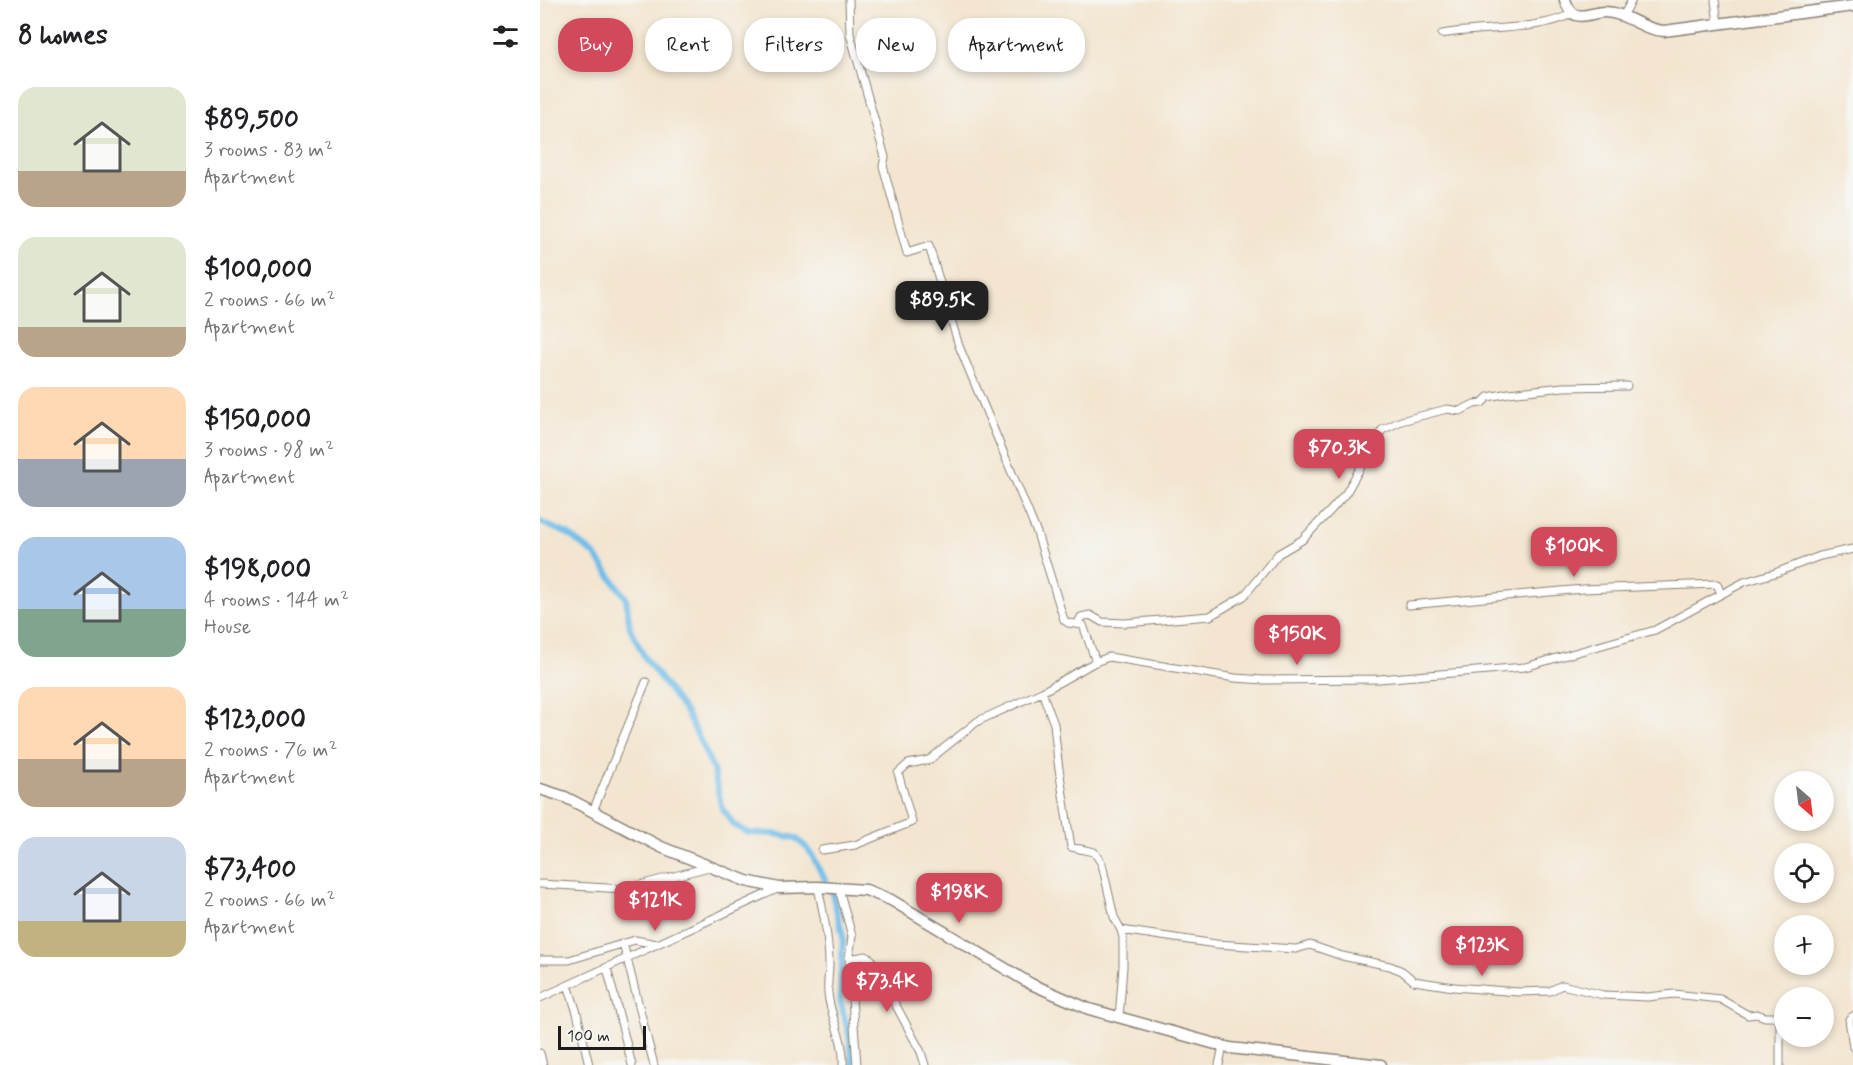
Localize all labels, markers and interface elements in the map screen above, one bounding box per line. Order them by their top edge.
chip: Buy [558,18,633,72]
chip: Rent [645,18,732,72]
chip: Filters [744,18,844,72]
chip: New [856,18,936,72]
chip: Apartment [948,18,1085,72]
text: 8 homes [18,19,108,53]
icon: filters [489,20,522,53]
text: $89,500 [204,103,299,137]
icon: home [66,111,138,183]
text: 3 rooms · 83 m² [204,137,333,164]
text: Apartment [204,164,295,191]
text: $100,000 [204,253,312,287]
icon: home [66,261,138,333]
pin: $89.5K [893,281,991,332]
text: 2 rooms · 66 m² [204,287,335,314]
text: $89.5K [909,287,975,314]
text: Apartment [204,314,295,341]
text: $150,000 [204,403,311,437]
icon: home [66,411,138,483]
pin: $70.3K [1290,429,1388,480]
text: $70.3K [1308,435,1370,462]
text: 3 rooms · 98 m² [204,437,334,464]
text: Apartment [204,464,295,491]
pin: $100K [1532,527,1616,578]
text: $100K [1545,533,1603,560]
text: $198,000 [204,553,311,587]
icon: home [66,561,138,633]
text: 4 rooms · 144 m² [204,587,349,614]
text: House [204,614,251,641]
pin: $150K [1255,615,1339,666]
text: $150K [1268,621,1326,648]
text: $123,000 [204,703,306,737]
icon: home [66,711,138,783]
text: 2 rooms · 76 m² [204,737,337,764]
text: Apartment [204,764,295,791]
north arrow [1774,771,1834,831]
map controls [1774,771,1834,1047]
button: locate [1774,843,1834,903]
text: $73,400 [204,853,296,887]
icon: home [66,861,138,933]
pin: $198K [917,873,1001,924]
text: $198K [930,879,988,906]
pin: $121K [613,881,697,932]
text: 2 rooms · 66 m² [204,887,335,914]
text: $121K [628,887,682,914]
text: Apartment [204,914,295,941]
button: + [1774,915,1834,975]
pin: $123K [1440,926,1524,977]
text: $123K [1455,932,1509,959]
pin: $73.4K [838,962,936,1013]
text: $73.4K [856,968,918,995]
button: − [1774,987,1834,1047]
scale bar [558,1023,646,1050]
text: 100 m [567,1026,610,1047]

